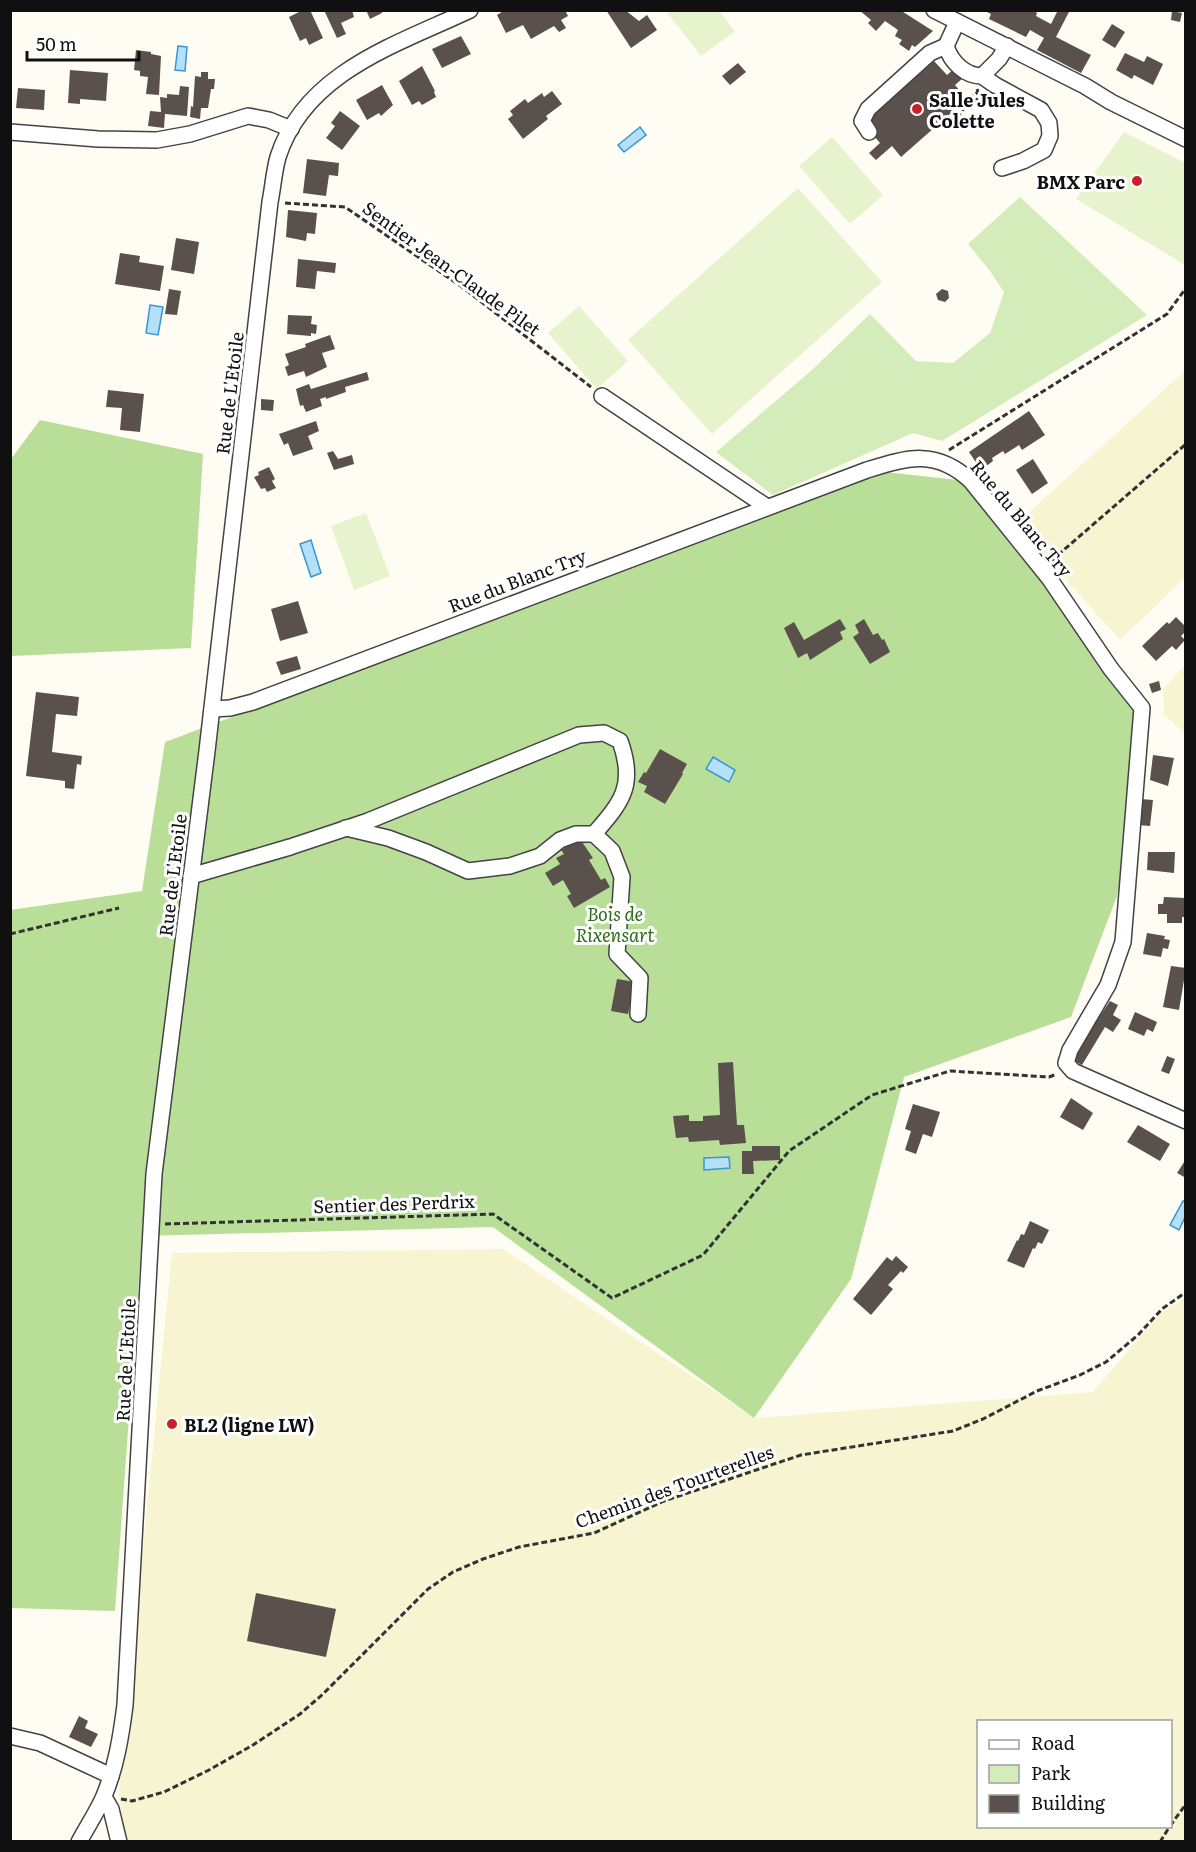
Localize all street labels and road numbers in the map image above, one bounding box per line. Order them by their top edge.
street label: Sentier Jean-Claude Pilet [357,194,547,342]
street label: Rue de L'Etoile [208,330,250,456]
street label: Rue du Blanc Try [965,453,1080,583]
street label: Rue du Blanc Try [444,541,591,619]
street label: Rue de L'Etoile [151,812,193,938]
street label: Sentier des Perdrix [313,1187,476,1219]
street label: Rue de L'Etoile [108,1298,142,1422]
street label: Chemin des Tourterelles [571,1438,777,1534]

